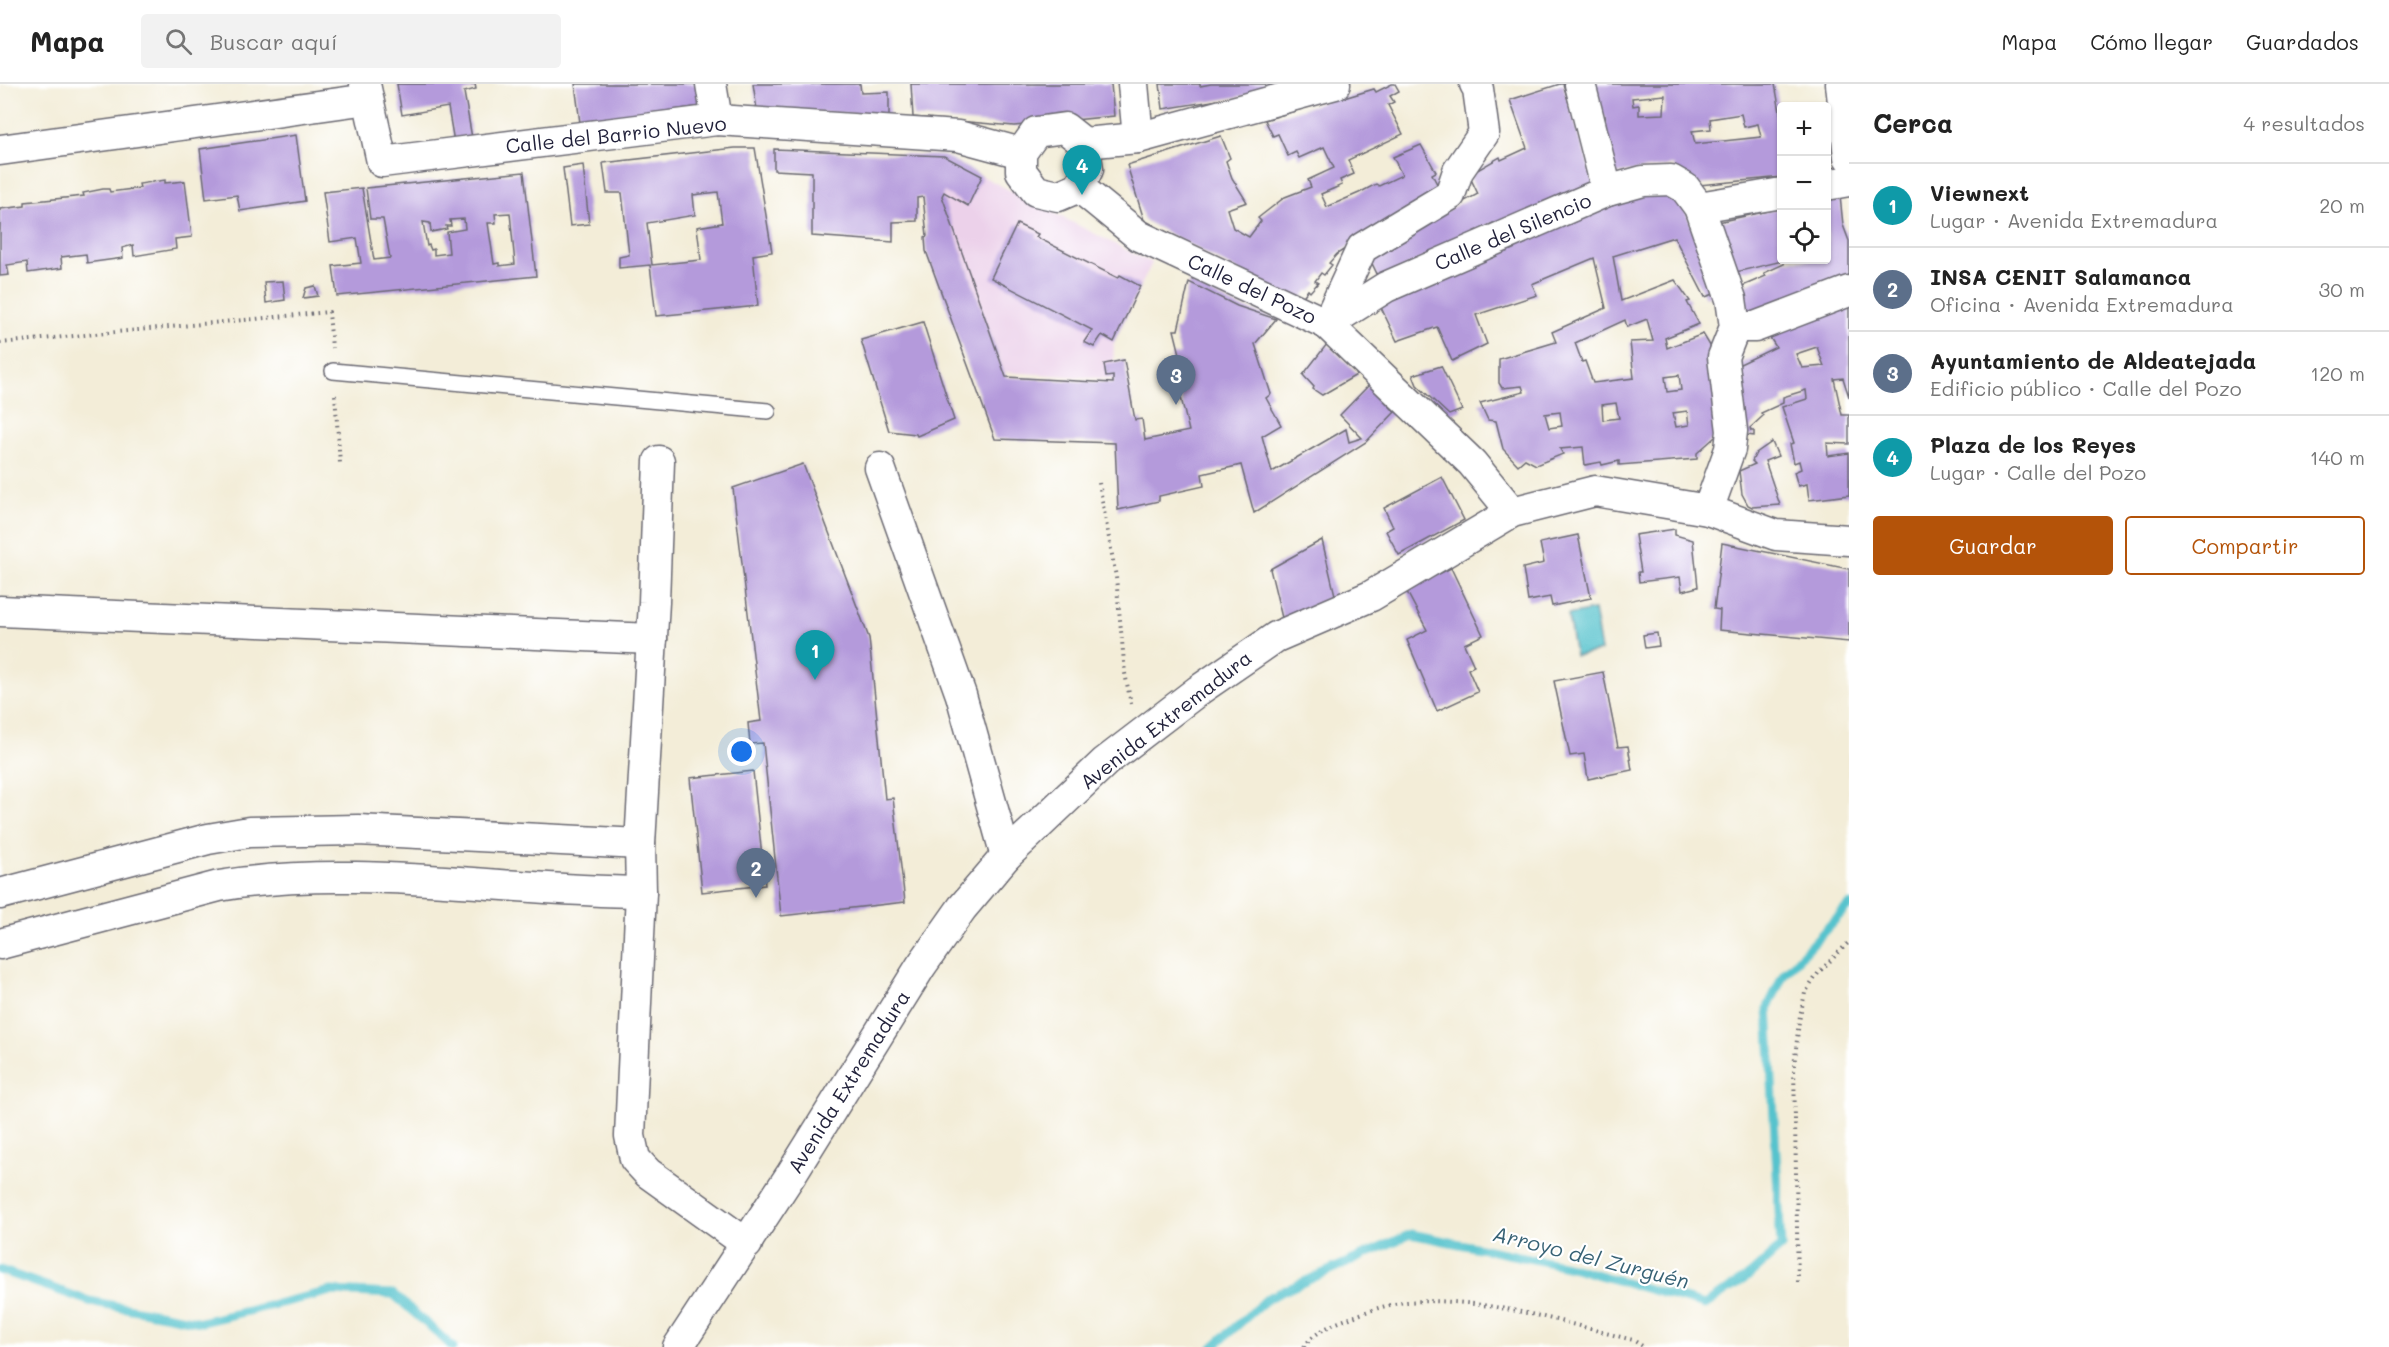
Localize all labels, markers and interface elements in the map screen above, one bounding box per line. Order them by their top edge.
search box [141,14,561,68]
text: Mapa [30,23,105,59]
icon: search [162,25,195,58]
text: Buscar aquí [210,27,338,56]
text: Mapa [2001,28,2057,55]
text: Cómo llegar [2090,28,2213,55]
text: Guardados [2246,28,2359,55]
map controls [1777,102,1831,264]
button: + [1777,102,1831,156]
text: Cerca [1873,106,1953,140]
street label: Calle del Barrio Nuevo [504,109,728,159]
text: 4 resultados [2243,110,2365,136]
pin: 4 [1062,146,1102,195]
button: − [1777,156,1831,210]
text: Viewnext [1930,178,2029,207]
street label: Calle del Silencio [1430,186,1595,276]
text: 1 [1888,192,1897,218]
text: 20 m [2319,192,2365,218]
text: Lugar · Avenida Extremadura [1930,207,2218,233]
button: locate [1777,210,1831,264]
street label: Calle del Pozo [1184,247,1321,329]
text: INSA CENIT Salamanca [1930,262,2191,291]
text: 2 [1887,276,1898,302]
text: 30 m [2319,276,2365,302]
text: Oficina · Avenida Extremadura [1930,291,2234,317]
text: Ayuntamiento de Aldeatejada [1930,346,2256,375]
pin: 3 [1156,356,1196,405]
text: 3 [1887,360,1899,386]
text: 120 m [2310,360,2365,386]
text: Edificio público · Calle del Pozo [1930,375,2242,401]
text: Plaza de los Reyes [1930,430,2136,459]
text: 4 [1886,444,1899,470]
text: 140 m [2310,444,2365,470]
text: Lugar · Calle del Pozo [1930,459,2146,485]
button: Guardar [1873,516,2113,575]
button: Compartir [2125,516,2365,575]
pin: 1 [796,630,834,680]
street label: Avenida Extremadura [1074,644,1256,794]
your location [727,737,756,766]
pin: 2 [736,848,776,898]
street label: Avenida Extremadura [781,985,915,1178]
water label: Arroyo del Zurguén [1491,1219,1692,1294]

